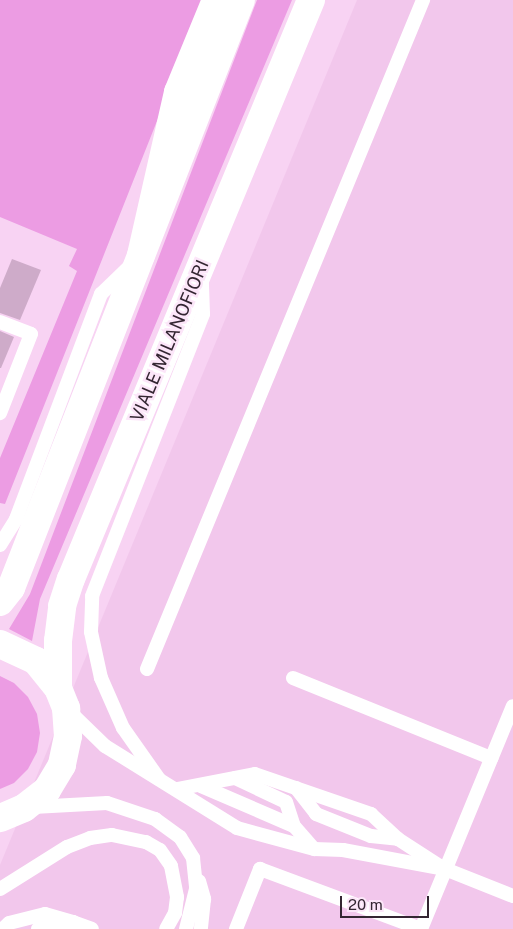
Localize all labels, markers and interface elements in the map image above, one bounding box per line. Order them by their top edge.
street label: VIALE MILANOFIORI [126,257,214,425]
scale bar [343,886,432,918]
text: 20 m [348,896,383,913]

